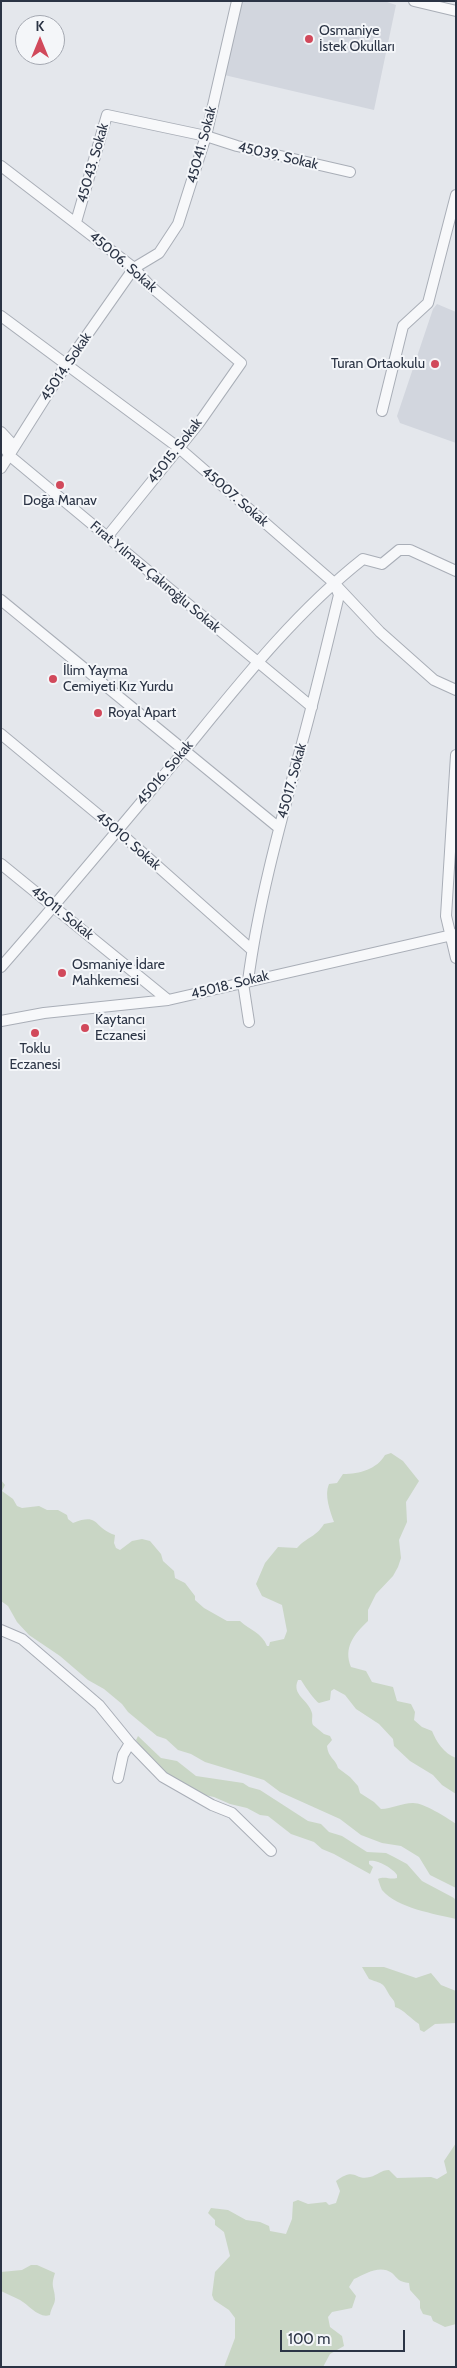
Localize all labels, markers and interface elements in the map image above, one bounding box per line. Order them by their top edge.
north arrow [15,15,65,65]
text: K [36,17,44,35]
place label: Osmaniye İstek Okulları [319,23,395,56]
marker: Osmaniye İstek Okulları [303,33,315,45]
street label: 45041. Sokak [184,105,220,185]
street label: 45043. Sokak [74,121,112,205]
street label: 45039. Sokak [236,139,320,173]
street label: 45006. Sokak [86,228,160,296]
street label: 45014. Sokak [37,330,95,404]
place label: Turan Ortaokulu [331,356,425,372]
marker: Turan Ortaokulu [429,358,441,370]
street label: 45015. Sokak [144,415,206,487]
street label: 45007. Sokak [198,464,272,530]
marker: Doğa Manav [54,479,66,491]
place label: Doğa Manav [23,493,97,509]
street label: Fırat Yılmaz Çakıroğlu Sokak [86,518,224,636]
place label: İlim Yayma Cemiyeti Kız Yurdu [63,663,173,696]
marker: İlim Yayma Cemiyeti Kız Yurdu [47,673,59,685]
place label: Royal Apart [108,705,176,721]
marker: Royal Apart [92,707,104,719]
street label: 45016. Sokak [133,737,197,809]
street label: 45017. Sokak [274,741,310,821]
street label: 45010. Sokak [92,808,164,874]
street label: 45011. Sokak [27,883,97,943]
place label: Osmaniye İdare Mahkemesi [72,957,165,990]
marker: Osmaniye İdare Mahkemesi [56,967,68,979]
street label: 45018. Sokak [189,967,271,1003]
place label: Kaytancı Eczanesi [95,1012,146,1044]
marker: Kaytancı Eczanesi [79,1022,91,1034]
marker: Toklu Eczanesi [29,1027,41,1039]
place label: Toklu Eczanesi [10,1041,60,1074]
scale bar [282,2320,407,2352]
text: 100 m [288,2330,330,2348]

